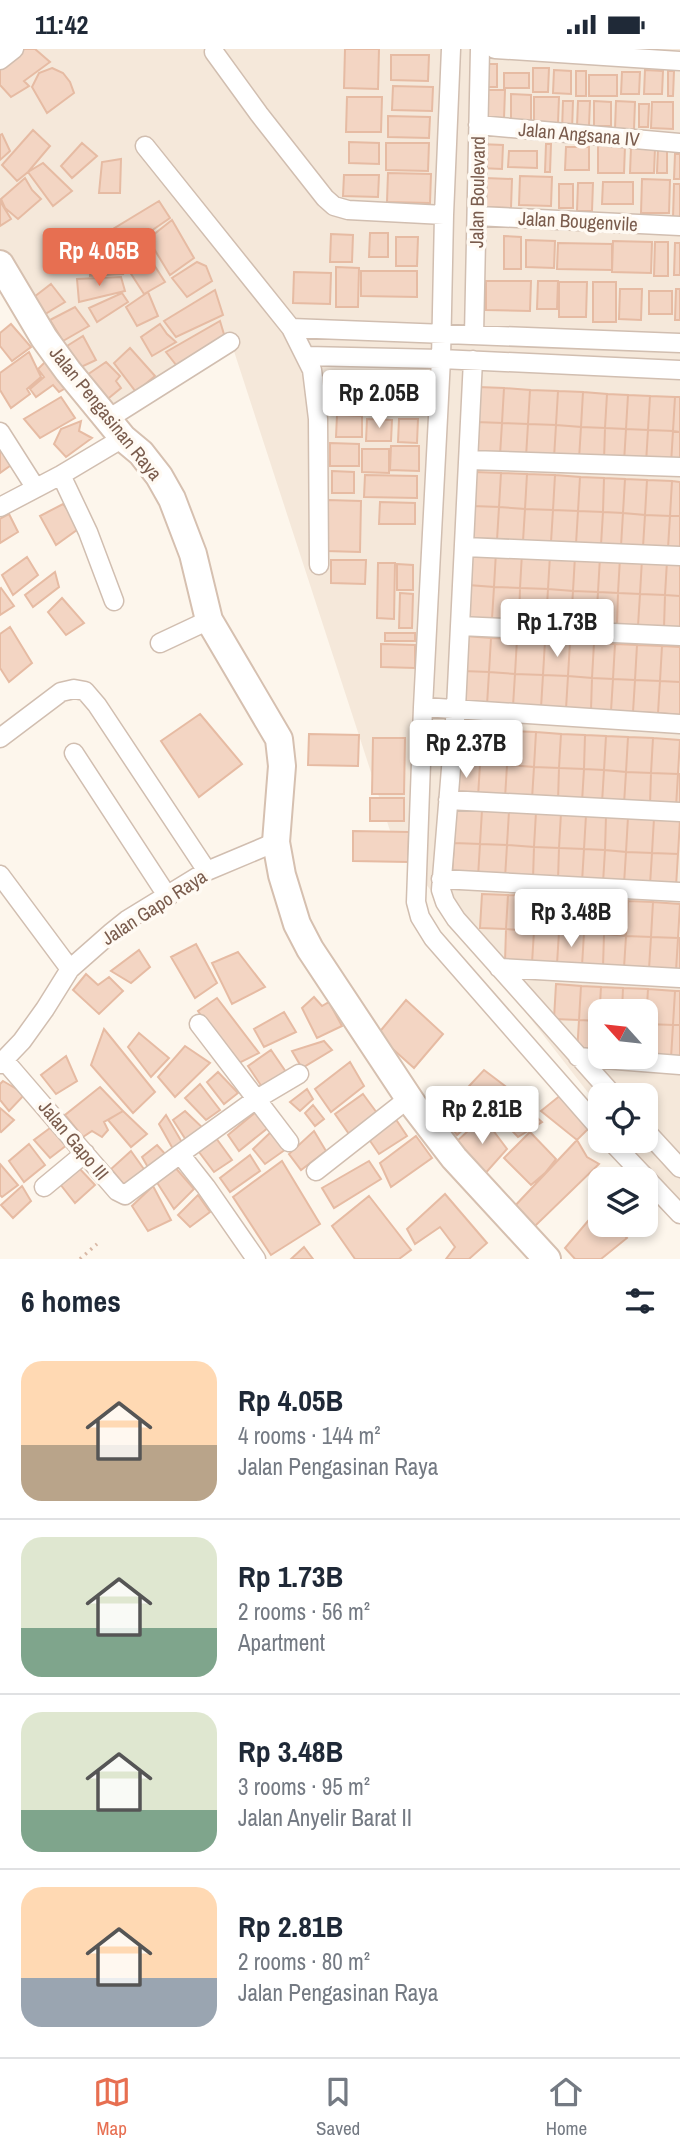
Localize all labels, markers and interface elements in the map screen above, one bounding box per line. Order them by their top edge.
text: 11:42 [35,7,88,42]
street label: Jalan Angsana IV [517,116,641,152]
street label: Jalan Boulevard [463,136,491,248]
street label: Jalan Bougenvile [518,205,638,237]
pin: Rp 4.05B [27,229,171,288]
text: Rp 4.05B [59,235,139,266]
street label: Jalan Pengasinan Raya [44,341,168,486]
pin: Rp 2.05B [307,371,451,430]
text: Rp 2.05B [339,377,419,408]
pin: Rp 1.73B [485,599,629,659]
text: Rp 1.73B [517,606,597,637]
pin: Rp 2.37B [394,721,538,780]
text: Rp 2.37B [426,727,506,758]
street label: Jalan Gapo Raya [96,863,212,951]
pin: Rp 3.48B [499,890,643,949]
text: Rp 3.48B [531,896,611,927]
north arrow [588,999,658,1069]
map controls [588,999,658,1237]
button: locate [588,1083,658,1153]
pin: Rp 2.81B [410,1087,554,1146]
text: Rp 2.81B [442,1093,522,1124]
street label: Jalan Gapo III [33,1094,115,1186]
button: layers [588,1167,658,1237]
text: 6 homes [21,1281,121,1321]
icon: filters [621,1282,659,1320]
text: Rp 4.05B [238,1380,343,1420]
icon: home [77,1389,161,1473]
text: 4 rooms · 144 m² [238,1420,381,1451]
text: Jalan Pengasinan Raya [238,1451,438,1482]
text: Rp 1.73B [238,1556,343,1596]
icon: home [77,1565,161,1649]
text: 2 rooms · 56 m² [238,1596,370,1627]
text: Apartment [238,1627,325,1658]
text: Rp 3.48B [238,1731,343,1771]
icon: home [77,1740,161,1824]
text: 3 rooms · 95 m² [238,1771,370,1802]
text: Jalan Anyelir Barat II [238,1802,412,1833]
text: Rp 2.81B [238,1906,343,1946]
icon: home [77,1915,161,1999]
text: 2 rooms · 80 m² [238,1946,370,1977]
text: Jalan Pengasinan Raya [238,1977,438,2008]
tab: Map [93,2073,131,2141]
tab: Saved [316,2073,360,2141]
tab: Home [546,2073,587,2141]

